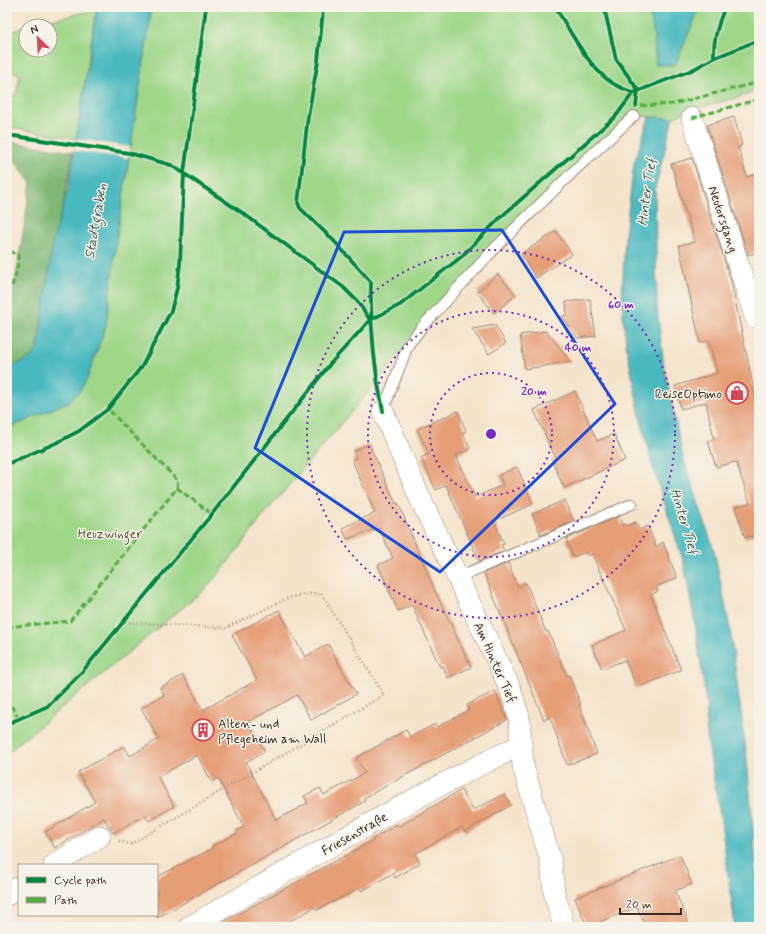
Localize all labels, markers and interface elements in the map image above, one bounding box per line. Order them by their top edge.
north arrow [18,18,58,58]
text: N [28,22,41,38]
water label: Hinter Tief [633,156,661,227]
water label: Stadtgraben [80,182,113,261]
street label: Neutorsgang [702,184,741,255]
text: 60 m [608,297,634,313]
text: 40 m [565,340,592,356]
shop icon: ReiseOptimo [724,380,750,406]
text: 20 m [521,384,547,400]
place label: ReiseOptimo [655,386,722,403]
centre of rings [484,427,498,441]
water label: Hinter Tief [666,486,703,558]
park label: Heuzwinger [78,526,143,545]
street label: Am Hinter Tief [469,620,520,706]
place label: Alten- und Pflegeheim am Wall [218,716,326,748]
building icon: Alten- und Pflegeheim am Wall [190,717,216,743]
street label: Friesenstraße [319,809,391,860]
legend [18,864,158,916]
text: Cycle path [54,873,106,889]
scale bar [620,890,681,916]
text: Path [54,893,77,909]
text: 20 m [626,897,652,913]

